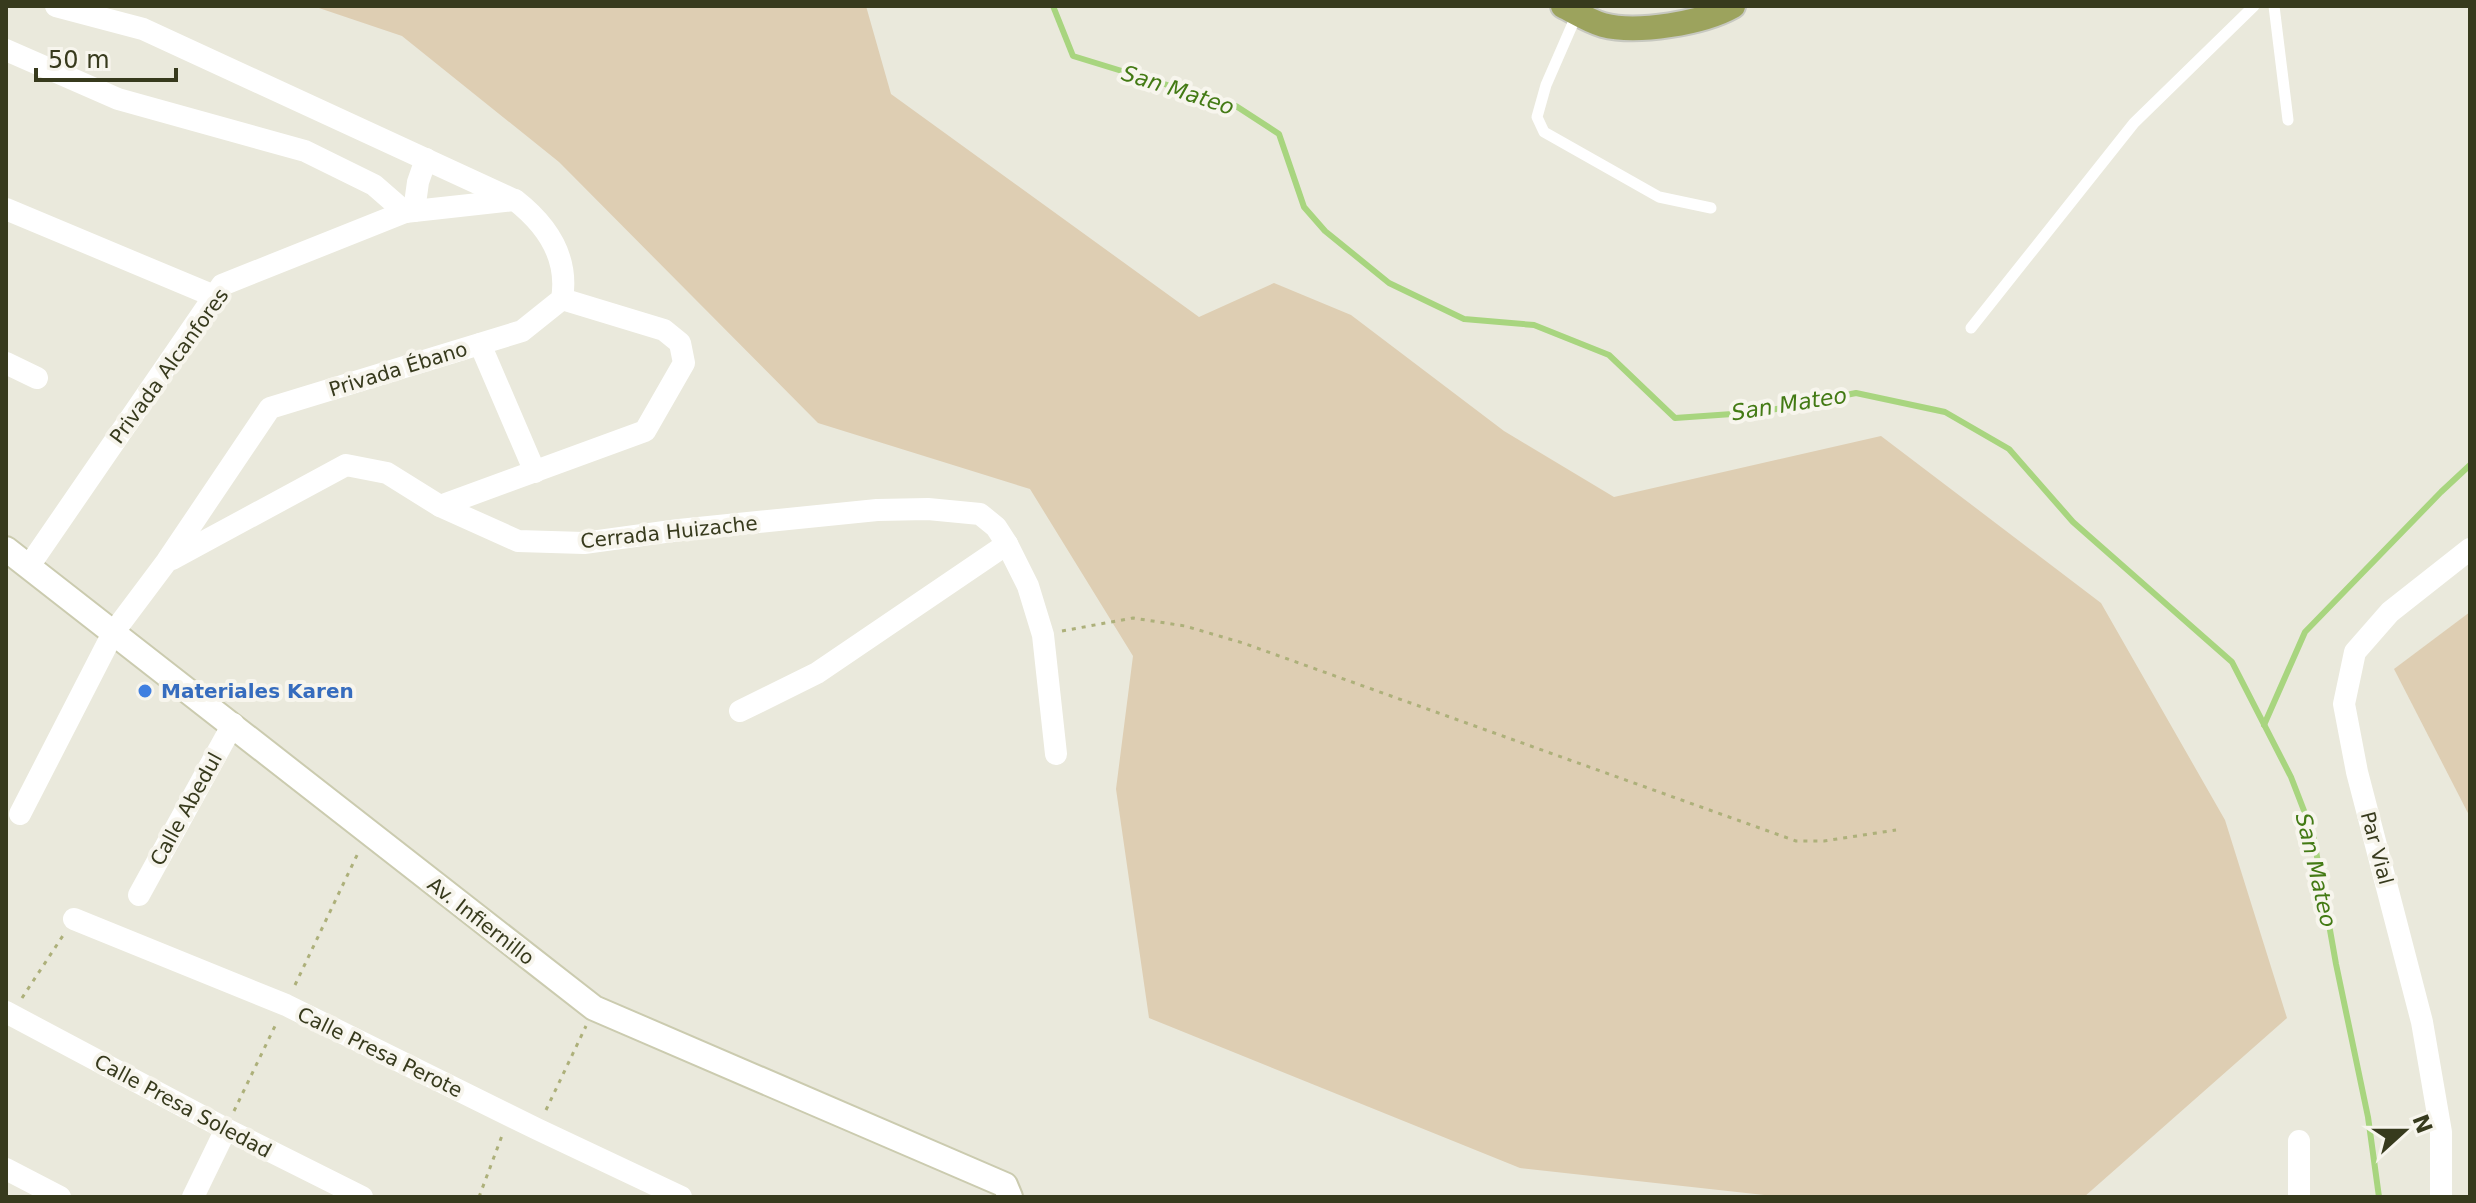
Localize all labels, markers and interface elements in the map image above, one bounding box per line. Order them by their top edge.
scale bar [36,32,176,82]
text: 50 m [48,46,110,74]
water label: San Mateo [1119,60,1237,120]
street label: Privada Alcanfores [105,284,233,448]
street label: Privada Ébano [326,337,470,401]
water label: San Mateo [1730,383,1848,425]
street label: Cerrada Huizache [579,511,759,553]
place label: Materiales Karen [161,679,354,703]
marker: Materiales Karen [136,682,154,700]
street label: Calle Abedul [145,748,227,870]
street label: Par Vial [2356,809,2398,887]
water label: San Mateo [2291,810,2341,930]
street label: Av. Infiernillo [423,872,539,970]
street label: Calle Presa Perote [294,1002,466,1102]
street label: Calle Presa Soledad [90,1049,276,1163]
north arrow [2364,1091,2444,1171]
text: N [2407,1111,2437,1137]

